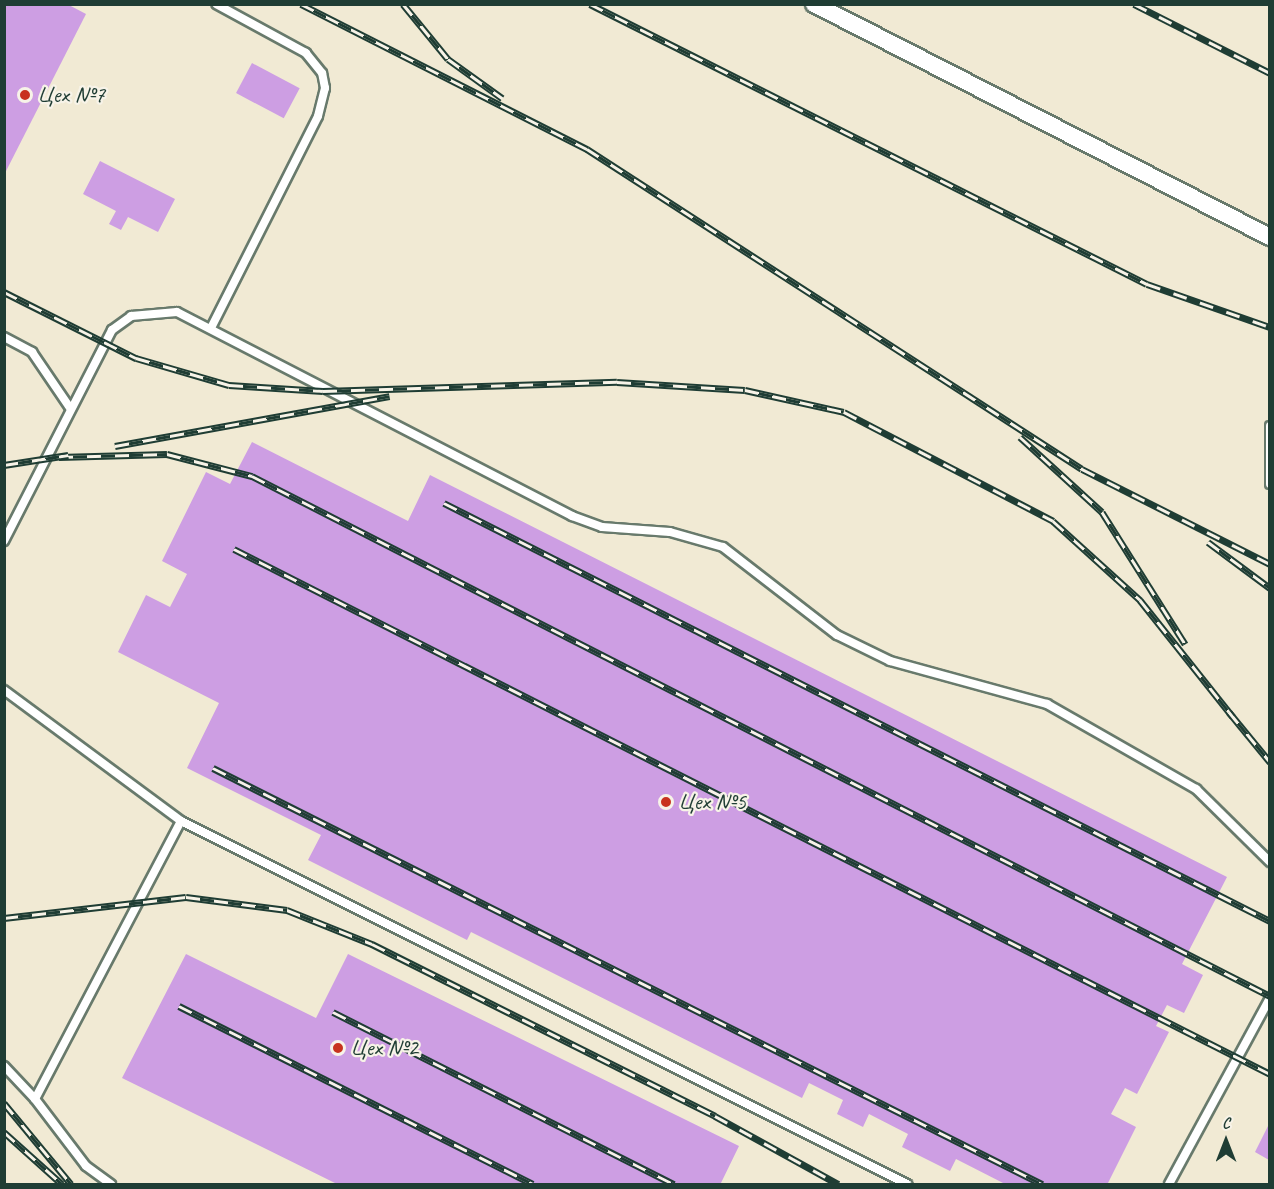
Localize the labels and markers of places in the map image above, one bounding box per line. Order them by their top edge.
place label: Цех №7 [37,81,105,109]
marker: Цех №7 [18,88,32,102]
place label: Цех №5 [678,788,746,816]
marker: Цех №5 [659,795,673,809]
place label: Цех №2 [350,1034,418,1062]
marker: Цех №2 [331,1041,345,1055]

